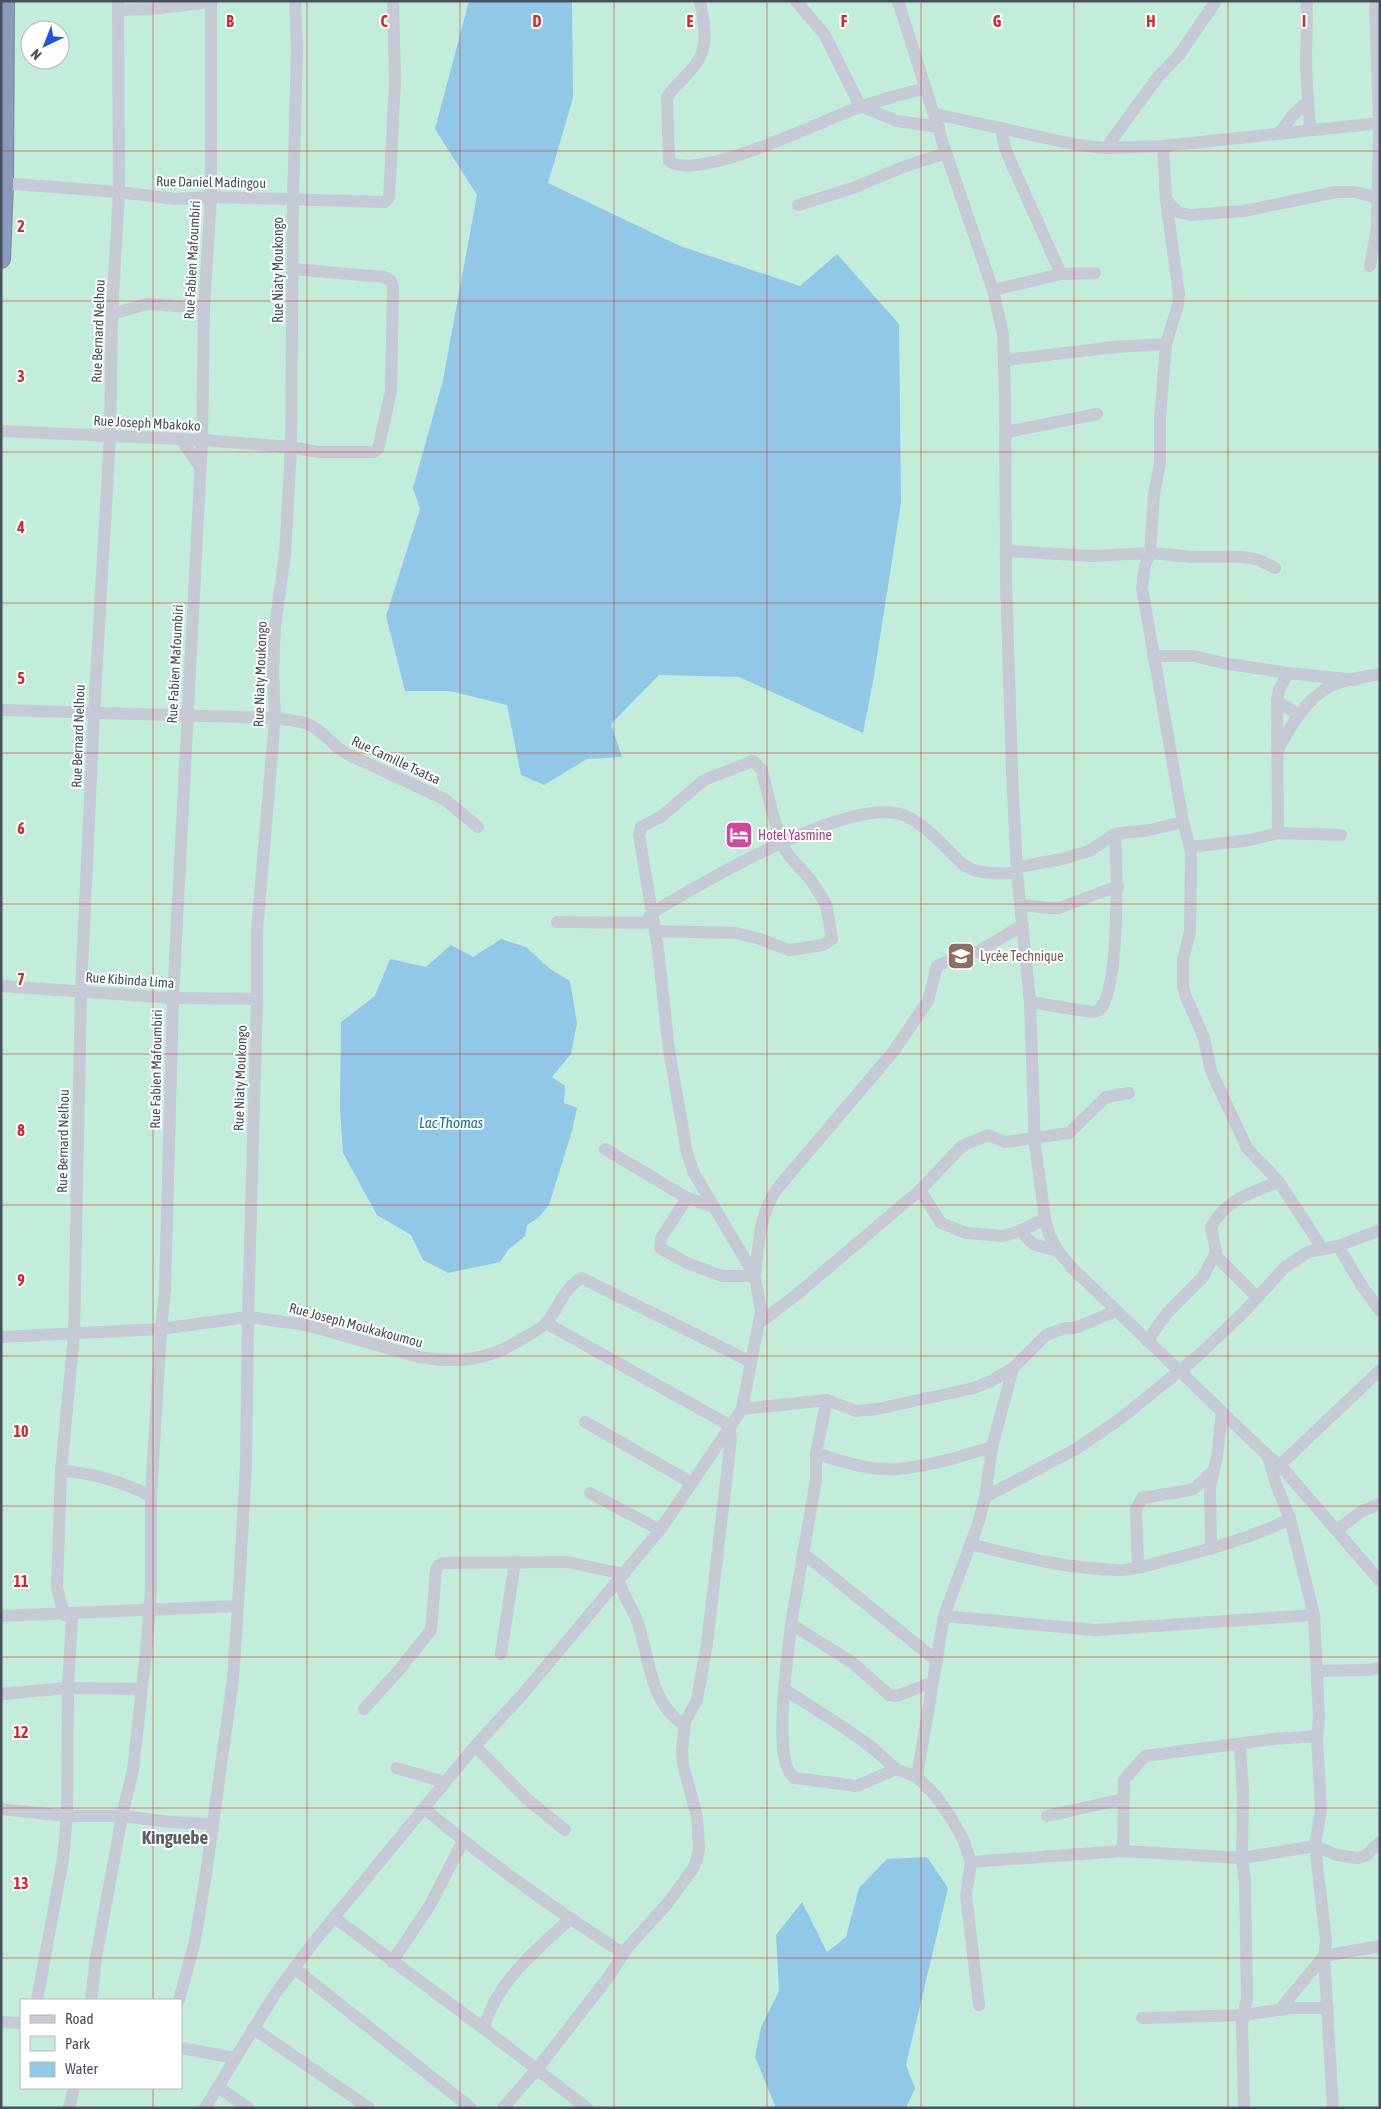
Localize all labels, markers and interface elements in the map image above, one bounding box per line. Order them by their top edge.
text: B [226,12,234,30]
text: C [380,12,388,30]
text: D [533,12,542,30]
text: E [687,12,694,30]
text: F [841,12,848,30]
text: G [993,12,1002,30]
text: H [1146,12,1156,30]
text: I [1302,12,1306,30]
north arrow [20,20,70,70]
text: N [28,46,45,63]
street label: Rue Daniel Madingou [156,173,266,191]
street label: Rue Fabien Mafoumbiri [181,200,203,320]
text: 2 [17,217,25,235]
street label: Rue Niaty Moukongo [270,217,286,323]
street label: Rue Bernard Nelhou [88,279,108,383]
text: 3 [17,367,25,385]
street label: Rue Joseph Mbakoko [93,412,201,434]
text: 4 [16,518,25,536]
street label: Rue Fabien Mafoumbiri [164,604,186,724]
street label: Rue Niaty Moukongo [250,621,270,727]
text: 5 [17,669,25,687]
street label: Rue Bernard Nelhou [68,684,88,788]
street label: Rue Camille Tsatsa [349,732,443,788]
text: 6 [17,819,25,837]
hotel icon: Hotel Yasmine [724,820,754,850]
place label: Hotel Yasmine [758,827,832,843]
school or university icon: Lycée Technique [946,941,976,971]
place label: Lycée Technique [980,948,1064,964]
street label: Rue Kibinda Lima [85,969,175,991]
text: 7 [17,970,25,988]
street label: Rue Fabien Mafoumbiri [147,1009,165,1129]
street label: Rue Niaty Moukongo [230,1025,250,1131]
street label: Rue Bernard Nelhou [54,1089,72,1193]
water label: Lac Thomas [419,1114,483,1131]
text: 8 [17,1121,25,1139]
text: 9 [17,1271,25,1289]
street label: Rue Joseph Moukakoumou [287,1299,425,1351]
text: 10 [13,1422,29,1440]
text: 11 [13,1572,29,1590]
text: 12 [13,1723,29,1741]
district label: Kinguebe [142,1826,209,1848]
text: 13 [13,1874,29,1892]
legend [20,1999,182,2089]
text: Road [65,2010,94,2027]
text: Park [65,2035,90,2052]
text: Water [65,2060,98,2077]

